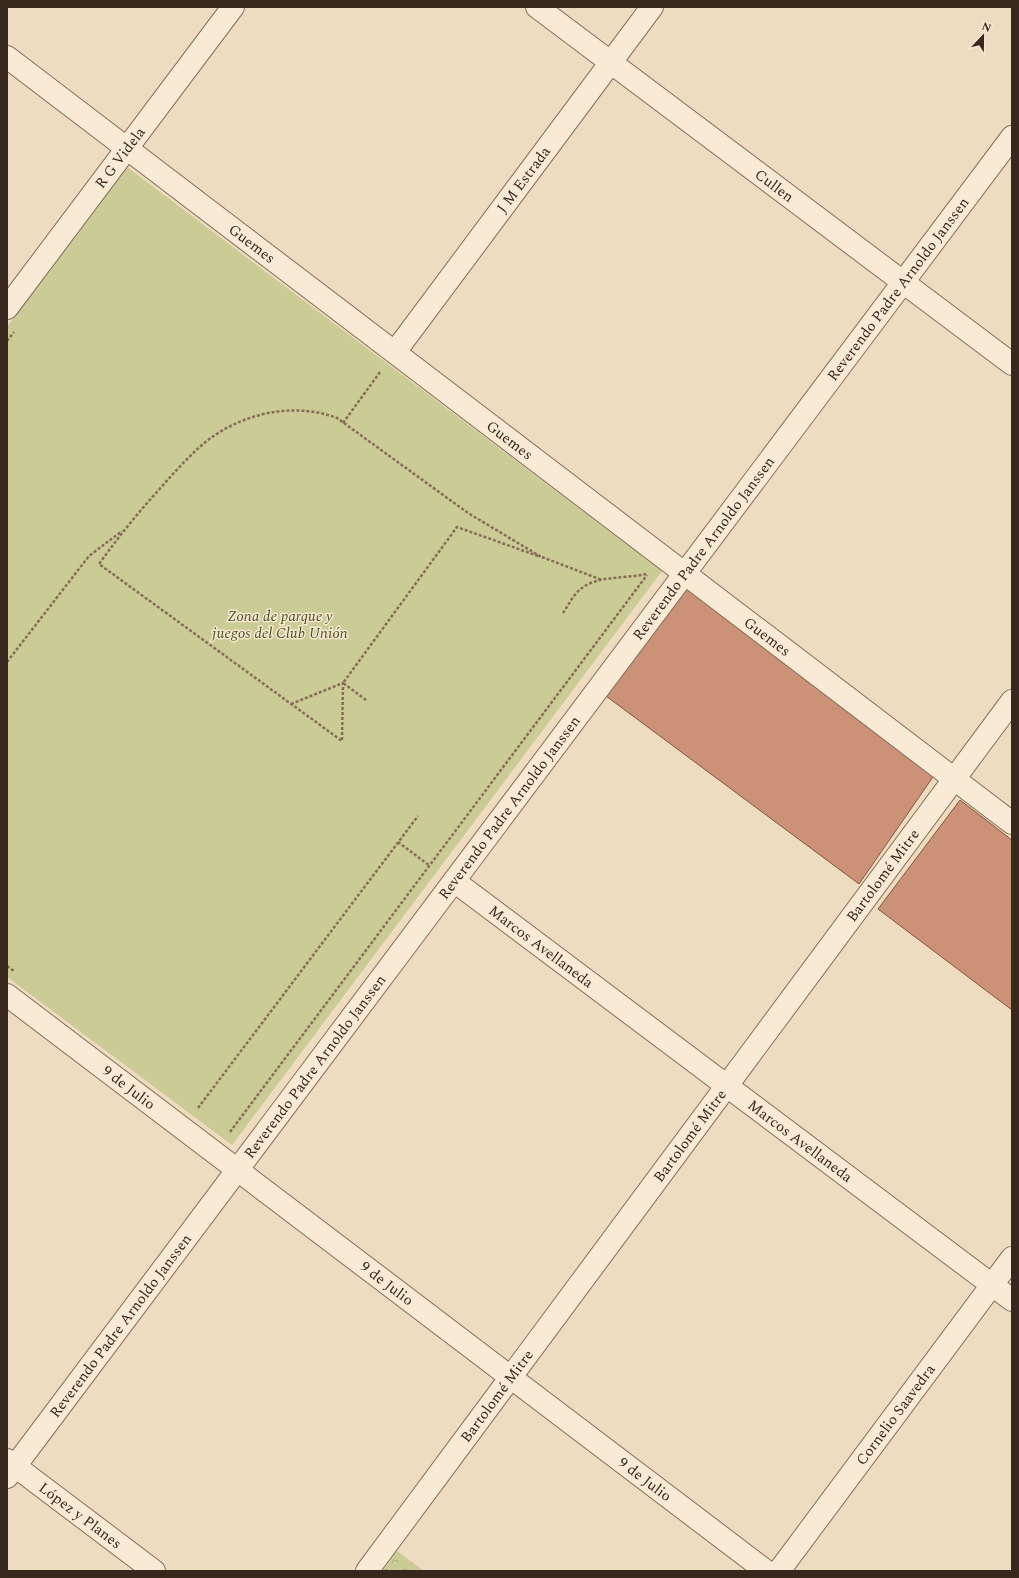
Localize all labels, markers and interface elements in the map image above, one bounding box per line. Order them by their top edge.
north arrow [963,16,1003,56]
text: N [979,18,994,37]
street label: R G Videla [89,121,151,193]
street label: J M Estrada [491,141,557,218]
street label: Cullen [750,163,799,208]
street label: Reverendo Padre Arnoldo Janssen [821,192,975,386]
street label: Guemes [224,218,280,269]
street label: Guemes [481,415,538,466]
street label: Reverendo Padre Arnoldo Janssen [627,451,780,645]
park label: Zona de parque y juegos del Club Unión [210,605,348,645]
street label: Guemes [739,611,796,662]
street label: Reverendo Padre Arnoldo Janssen [433,710,586,904]
street label: Bartolomé Mitre [840,824,925,927]
street label: Marcos Avellaneda [484,899,599,994]
street label: Reverendo Padre Arnoldo Janssen [238,969,392,1163]
street label: 9 de Julio [97,1060,161,1115]
street label: Bartolomé Mitre [648,1084,732,1187]
street label: Marcos Avellaneda [743,1094,858,1189]
street label: Reverendo Padre Arnoldo Janssen [44,1229,197,1423]
street label: 9 de Julio [355,1255,419,1311]
street label: Bartolomé Mitre [455,1344,539,1447]
street label: Cornelio Saavedra [850,1359,941,1470]
street label: 9 de Julio [613,1451,677,1507]
street label: López y Planes [34,1476,127,1555]

